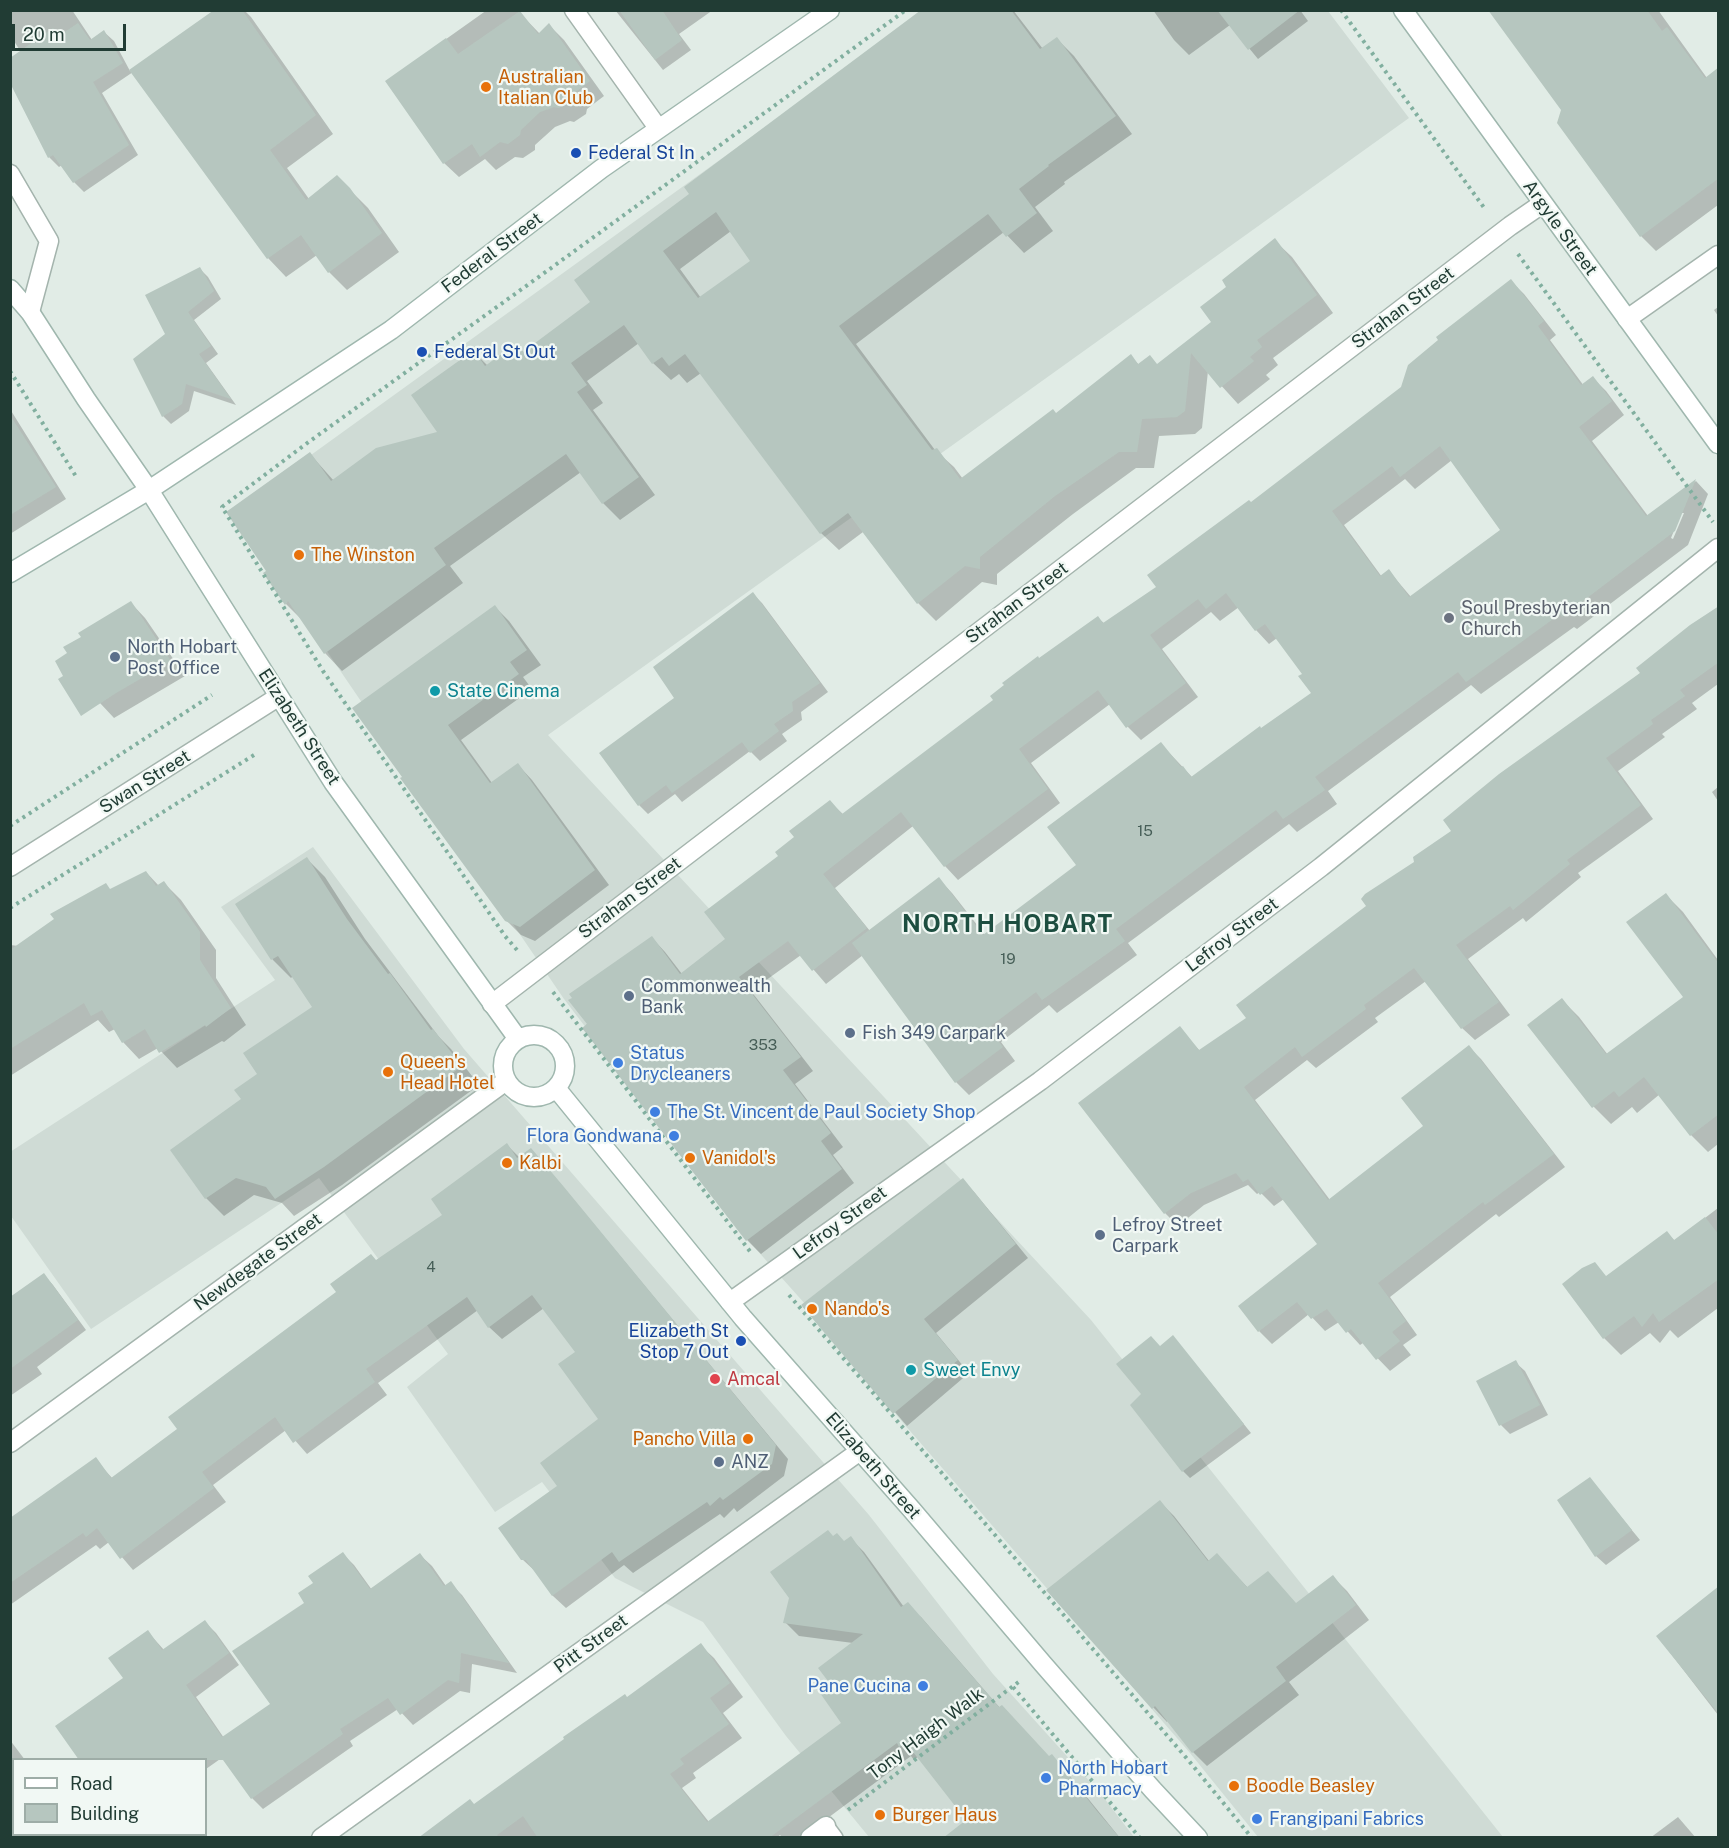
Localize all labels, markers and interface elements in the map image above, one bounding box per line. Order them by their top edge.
scale bar [15,12,129,50]
text: 20 m [23,24,65,45]
place label: Australian Italian Club [498,66,593,109]
marker: Australian Italian Club [479,80,493,94]
place label: Federal St In [588,142,695,164]
marker: Federal St In [569,146,583,160]
street label: Argyle Street [1518,176,1602,280]
street label: Federal Street [437,208,547,298]
street label: Strahan Street [1347,262,1459,354]
place label: Federal St Out [434,341,556,363]
marker: Federal St Out [415,345,429,359]
place label: The Winston [311,544,415,566]
marker: The Winston [292,548,306,562]
street label: Strahan Street [961,557,1073,649]
place label: Soul Presbyterian Church [1461,597,1610,640]
marker: Soul Presbyterian Church [1442,611,1456,625]
place label: North Hobart Post Office [127,636,237,678]
marker: North Hobart Post Office [108,650,122,664]
street label: Elizabeth Street [253,665,345,789]
place label: State Cinema [447,680,560,702]
marker: State Cinema [428,684,442,698]
street label: Swan Street [95,745,195,819]
house number: 15 [1137,822,1153,840]
street label: Strahan Street [574,852,686,944]
street label: Lefroy Street [1181,893,1283,977]
district label: NORTH HOBART [902,911,1114,939]
house number: 19 [1000,950,1016,968]
place label: Commonwealth Bank [641,975,771,1018]
marker: Commonwealth Bank [622,989,636,1003]
place label: Fish 349 Carpark [862,1022,1006,1044]
marker: Fish 349 Carpark [843,1026,857,1040]
house number: 353 [749,1036,777,1054]
place label: Status Drycleaners [630,1042,731,1084]
place label: Queen's Head Hotel [400,1051,495,1094]
marker: Status Drycleaners [611,1056,625,1070]
marker: Queen's Head Hotel [381,1065,395,1079]
place label: The St. Vincent de Paul Society Shop [667,1101,976,1123]
marker: The St. Vincent de Paul Society Shop [648,1105,662,1119]
place label: Flora Gondwana [527,1125,662,1147]
marker: Flora Gondwana [667,1129,681,1143]
place label: Vanidol's [702,1147,776,1169]
marker: Vanidol's [683,1151,697,1165]
place label: Kalbi [519,1152,562,1174]
marker: Kalbi [500,1156,514,1170]
street label: Lefroy Street [789,1182,891,1264]
street label: Newdegate Street [190,1208,326,1316]
place label: Lefroy Street Carpark [1112,1214,1223,1256]
marker: Lefroy Street Carpark [1093,1228,1107,1242]
house number: 4 [426,1258,436,1276]
place label: Nando's [824,1298,890,1320]
marker: Nando's [805,1302,819,1316]
place label: Elizabeth St Stop 7 Out [629,1320,729,1362]
marker: Elizabeth St Stop 7 Out [734,1334,748,1348]
place label: Sweet Envy [923,1359,1020,1381]
marker: Sweet Envy [904,1363,918,1377]
place label: Amcal [727,1368,780,1390]
marker: Amcal [708,1372,722,1386]
street label: Elizabeth Street [821,1408,925,1524]
place label: Pancho Villa [633,1428,736,1450]
marker: Pancho Villa [741,1432,755,1446]
place label: ANZ [731,1451,769,1473]
marker: ANZ [712,1455,726,1469]
street label: Pitt Street [550,1610,632,1678]
place label: Pane Cucina [807,1675,911,1697]
marker: Pane Cucina [916,1679,930,1693]
street label: Tony Haigh Walk [864,1683,988,1785]
place label: North Hobart Pharmacy [1058,1757,1168,1800]
legend [12,1758,207,1836]
marker: North Hobart Pharmacy [1039,1771,1053,1785]
text: Road [70,1773,113,1794]
place label: Boodle Beasley [1246,1775,1375,1797]
marker: Boodle Beasley [1227,1779,1241,1793]
text: Building [70,1803,139,1824]
place label: Burger Haus [892,1804,997,1826]
marker: Burger Haus [873,1808,887,1822]
place label: Frangipani Fabrics [1269,1808,1424,1830]
marker: Frangipani Fabrics [1250,1812,1264,1826]

